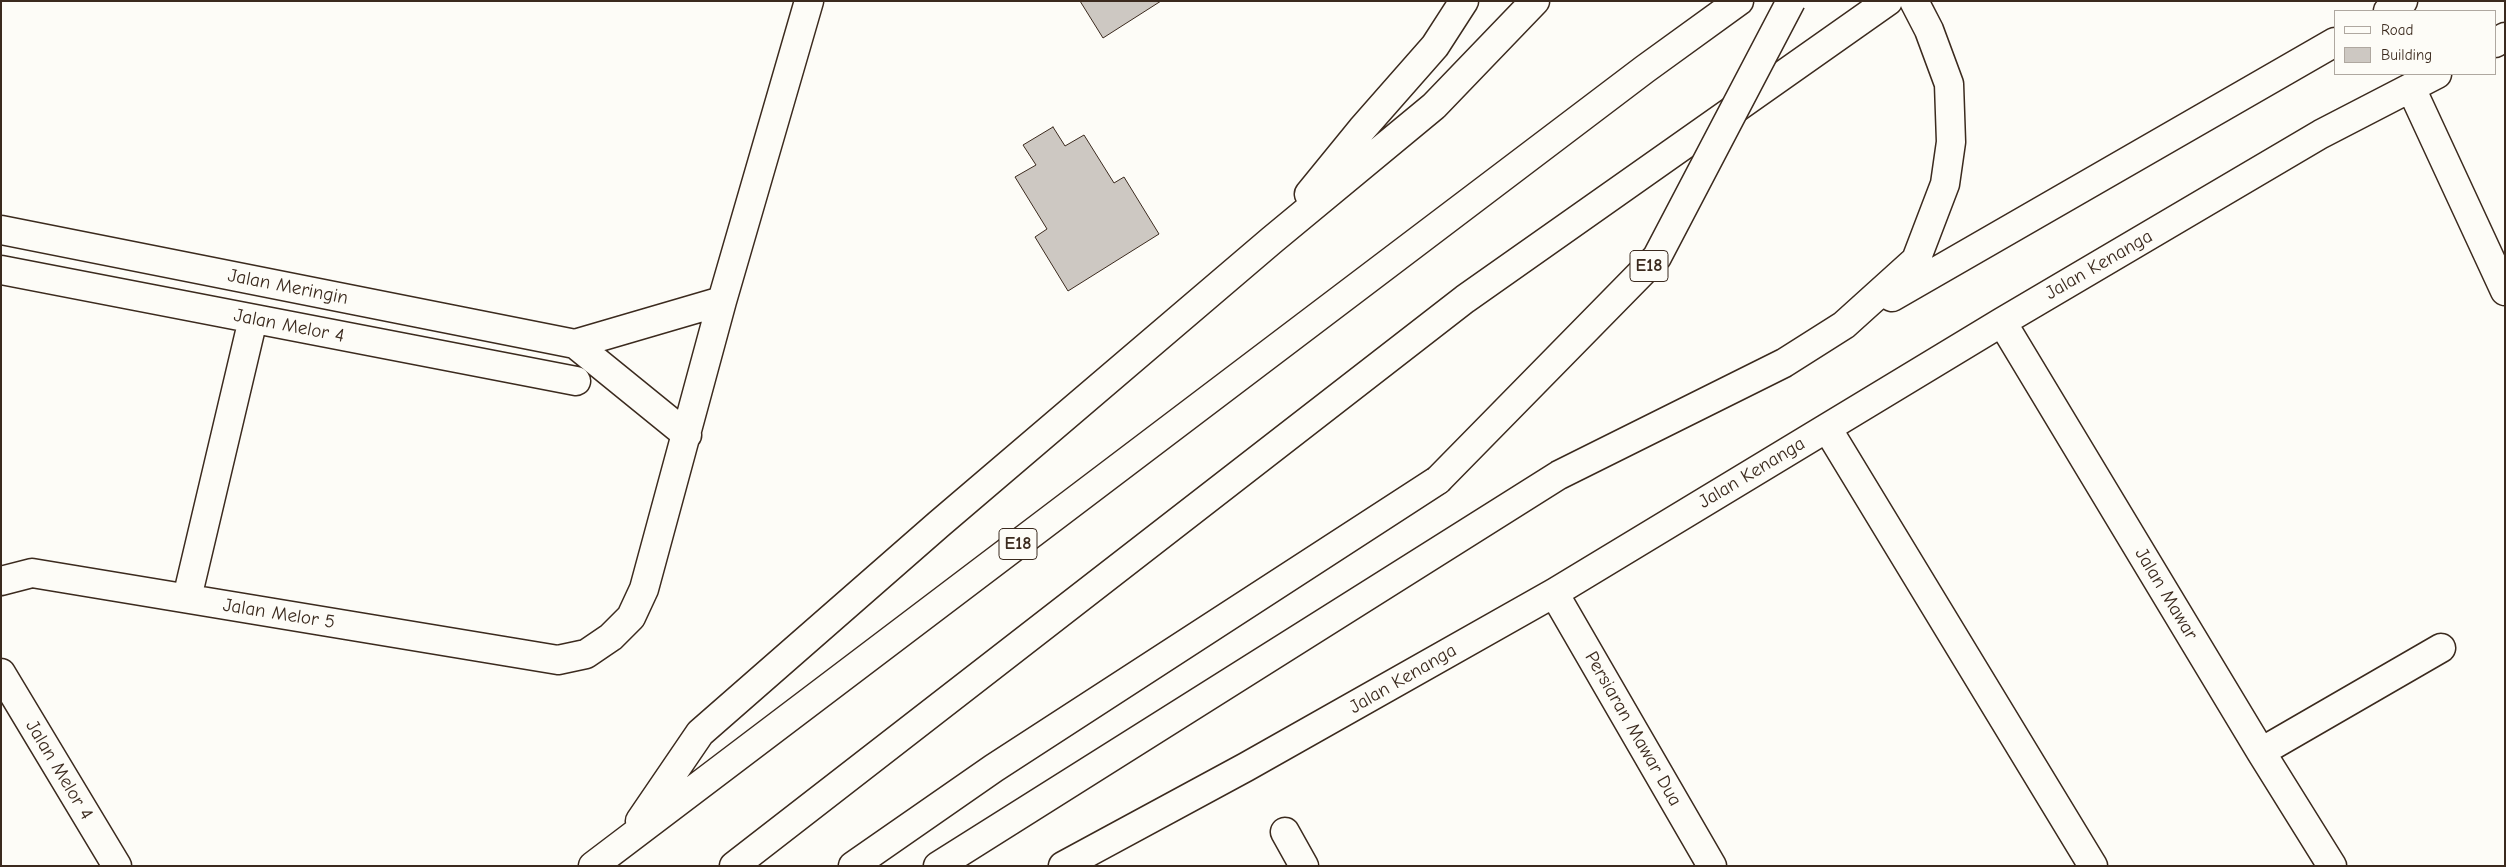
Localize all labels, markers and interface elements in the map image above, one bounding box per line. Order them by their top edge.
legend [2334,10,2496,75]
text: Road [2381,21,2413,39]
text: Building [2381,46,2432,64]
street label: Jalan Kenanga [2041,225,2157,305]
road number: E18 [1630,250,1668,282]
street label: Jalan Meringin [226,264,350,310]
street label: Jalan Melor 4 [232,304,346,348]
street label: Jalan Kenanga [1695,432,1809,514]
road number: E18 [999,528,1037,560]
street label: Jalan Mawar [2130,544,2202,644]
street label: Jalan Melor 5 [221,594,337,634]
street label: Jalan Kenanga [1345,639,1461,719]
street label: Persiaran Mawar Dua [1579,648,1687,810]
street label: Jalan Melor 4 [20,716,98,824]

